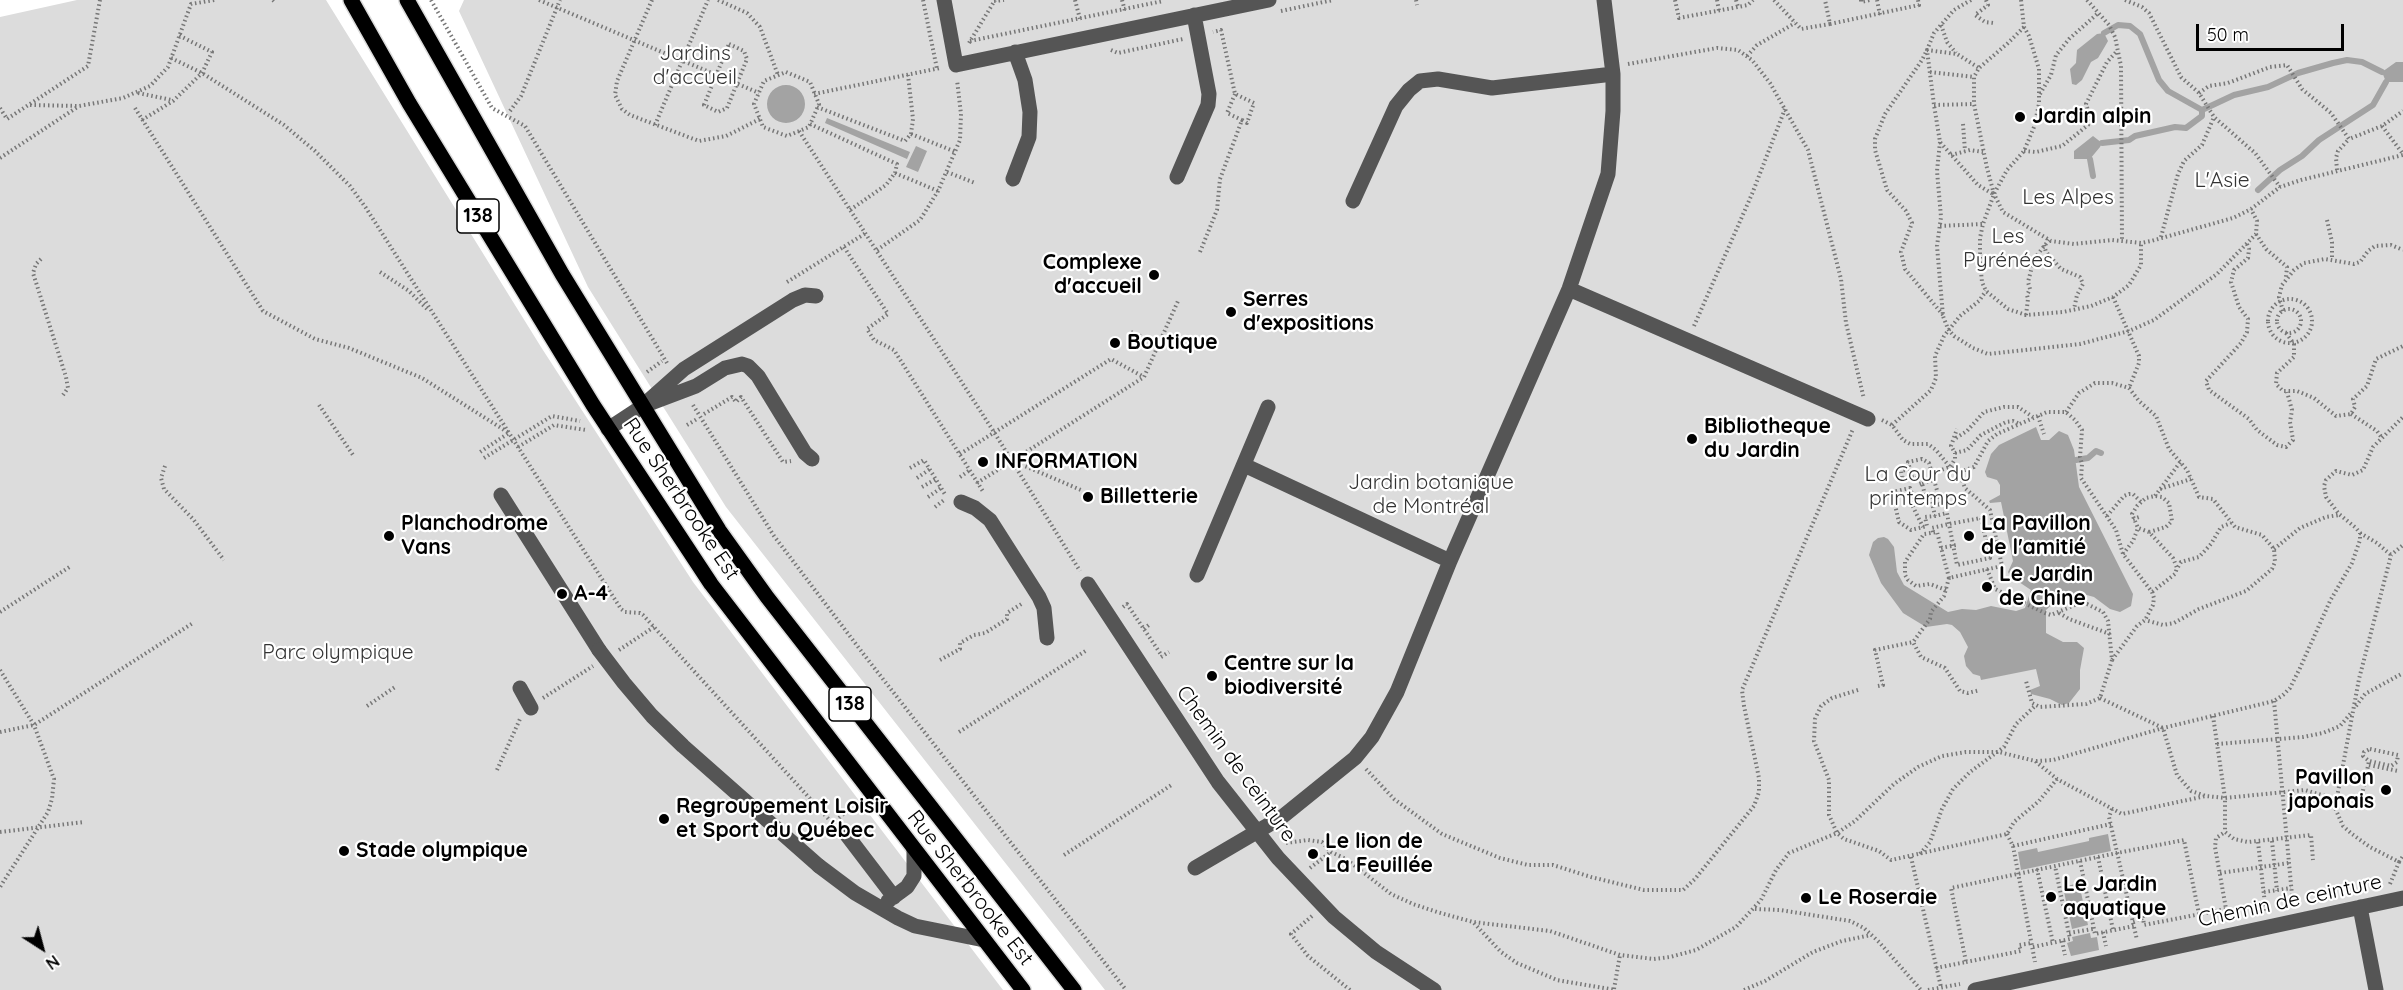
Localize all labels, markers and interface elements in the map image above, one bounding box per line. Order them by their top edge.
scale bar [2199,12,2348,50]
text: 50 m [2207,23,2249,46]
park label: Jardins d'accueil [653,41,737,91]
place label: Jardin alpin [2032,104,2151,130]
marker: Jardin alpin [2013,110,2027,124]
park label: L'Asie [2194,168,2250,194]
park label: Les Alpes [2022,185,2114,211]
road number: 138 [457,199,499,233]
park label: Les Pyrénées [1963,224,2053,274]
place label: Complexe d'accueil [1043,250,1142,300]
marker: Complexe d'accueil [1147,268,1161,282]
place label: Serres d'expositions [1243,287,1374,337]
marker: Serres d'expositions [1224,305,1238,319]
place label: Boutique [1127,330,1218,356]
marker: Boutique [1108,336,1122,350]
street label: Rue Sherbrooke Est [617,413,745,585]
place label: Bibliotheque du Jardin [1704,414,1831,464]
marker: Bibliotheque du Jardin [1685,432,1699,446]
place label: INFORMATION [995,449,1138,475]
marker: INFORMATION [976,455,990,469]
park label: La Cour du printemps [1865,462,1971,512]
park label: Jardin botanique de Montréal [1348,470,1514,520]
place label: Billetterie [1100,484,1198,510]
marker: Billetterie [1081,490,1095,504]
place label: Planchodrome Vans [401,511,548,561]
place label: La Pavillon de l'amitié [1981,511,2091,561]
marker: Planchodrome Vans [382,529,396,543]
marker: La Pavillon de l'amitié [1962,529,1976,543]
place label: Le Jardin de Chine [1999,562,2093,612]
marker: Le Jardin de Chine [1980,580,1994,594]
place label: A-4 [574,581,608,607]
marker: A-4 [555,587,569,601]
park label: Parc olympique [262,640,414,666]
place label: Centre sur la biodiversité [1224,651,1354,701]
marker: Centre sur la biodiversité [1205,669,1219,683]
street label: Chemin de ceinture [1171,681,1301,847]
road number: 138 [829,687,871,721]
place label: Pavillon japonais [2288,765,2374,815]
marker: Pavillon japonais [2379,783,2393,797]
place label: Regroupement Loisir et Sport du Québec [676,794,888,844]
street label: Rue Sherbrooke Est [902,805,1038,971]
marker: Regroupement Loisir et Sport du Québec [657,812,671,826]
place label: Le lion de La Feuillée [1325,829,1433,879]
place label: Stade olympique [356,838,528,864]
marker: Stade olympique [337,844,351,858]
marker: Le lion de La Feuillée [1306,847,1320,861]
street label: Chemin de ceinture [2196,869,2384,933]
place label: Le Jardin aquatique [2063,872,2166,922]
place label: Le Roseraie [1818,885,1937,911]
marker: Le Jardin aquatique [2044,890,2058,904]
marker: Le Roseraie [1799,891,1813,905]
north arrow [12,918,72,978]
text: N [42,951,63,974]

